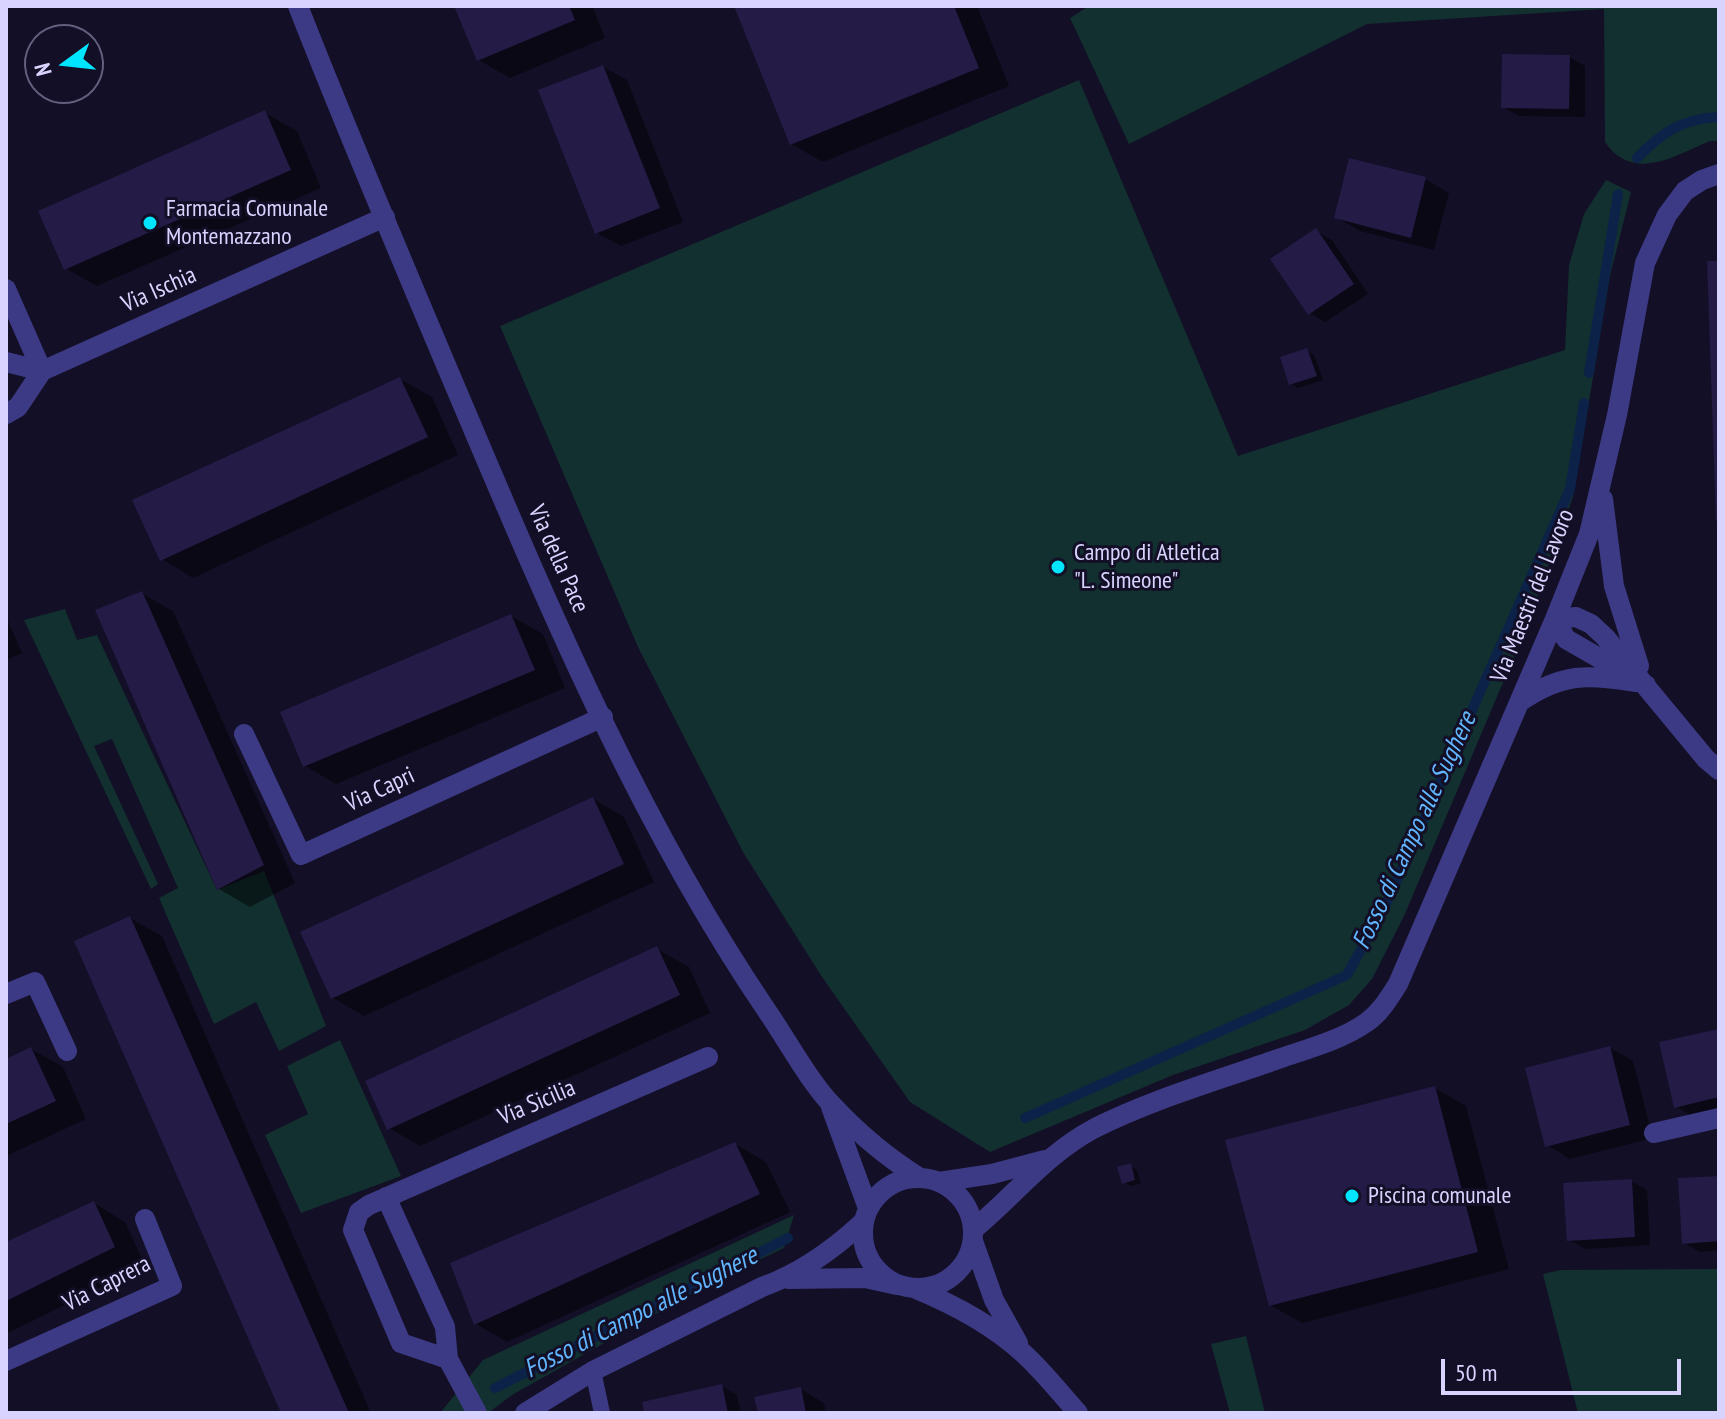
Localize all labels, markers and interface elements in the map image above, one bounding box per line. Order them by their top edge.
north arrow [24,24,104,104]
text: N [28,60,58,79]
place label: Farmacia Comunale Montemazzano [166,195,328,251]
marker: Farmacia Comunale Montemazzano [141,214,159,232]
street label: Via Ischia [117,261,201,319]
street label: Via della Pace [521,501,595,617]
street label: Via Maestri del Lavoro [1485,505,1581,687]
place label: Campo di Atletica "L. Simeone" [1074,539,1220,595]
marker: Campo di Atletica "L. Simeone" [1049,558,1067,576]
water label: Fosso di Campo alle Sughere [1346,707,1484,955]
street label: Via Capri [341,761,419,819]
street label: Via Sicilia [494,1074,580,1132]
place label: Piscina comunale [1368,1182,1511,1210]
marker: Piscina comunale [1343,1187,1361,1205]
water label: Fosso di Campo alle Sughere [519,1241,763,1385]
street label: Via Caprera [58,1250,156,1318]
scale bar [1445,1343,1685,1393]
text: 50 m [1455,1357,1497,1388]

